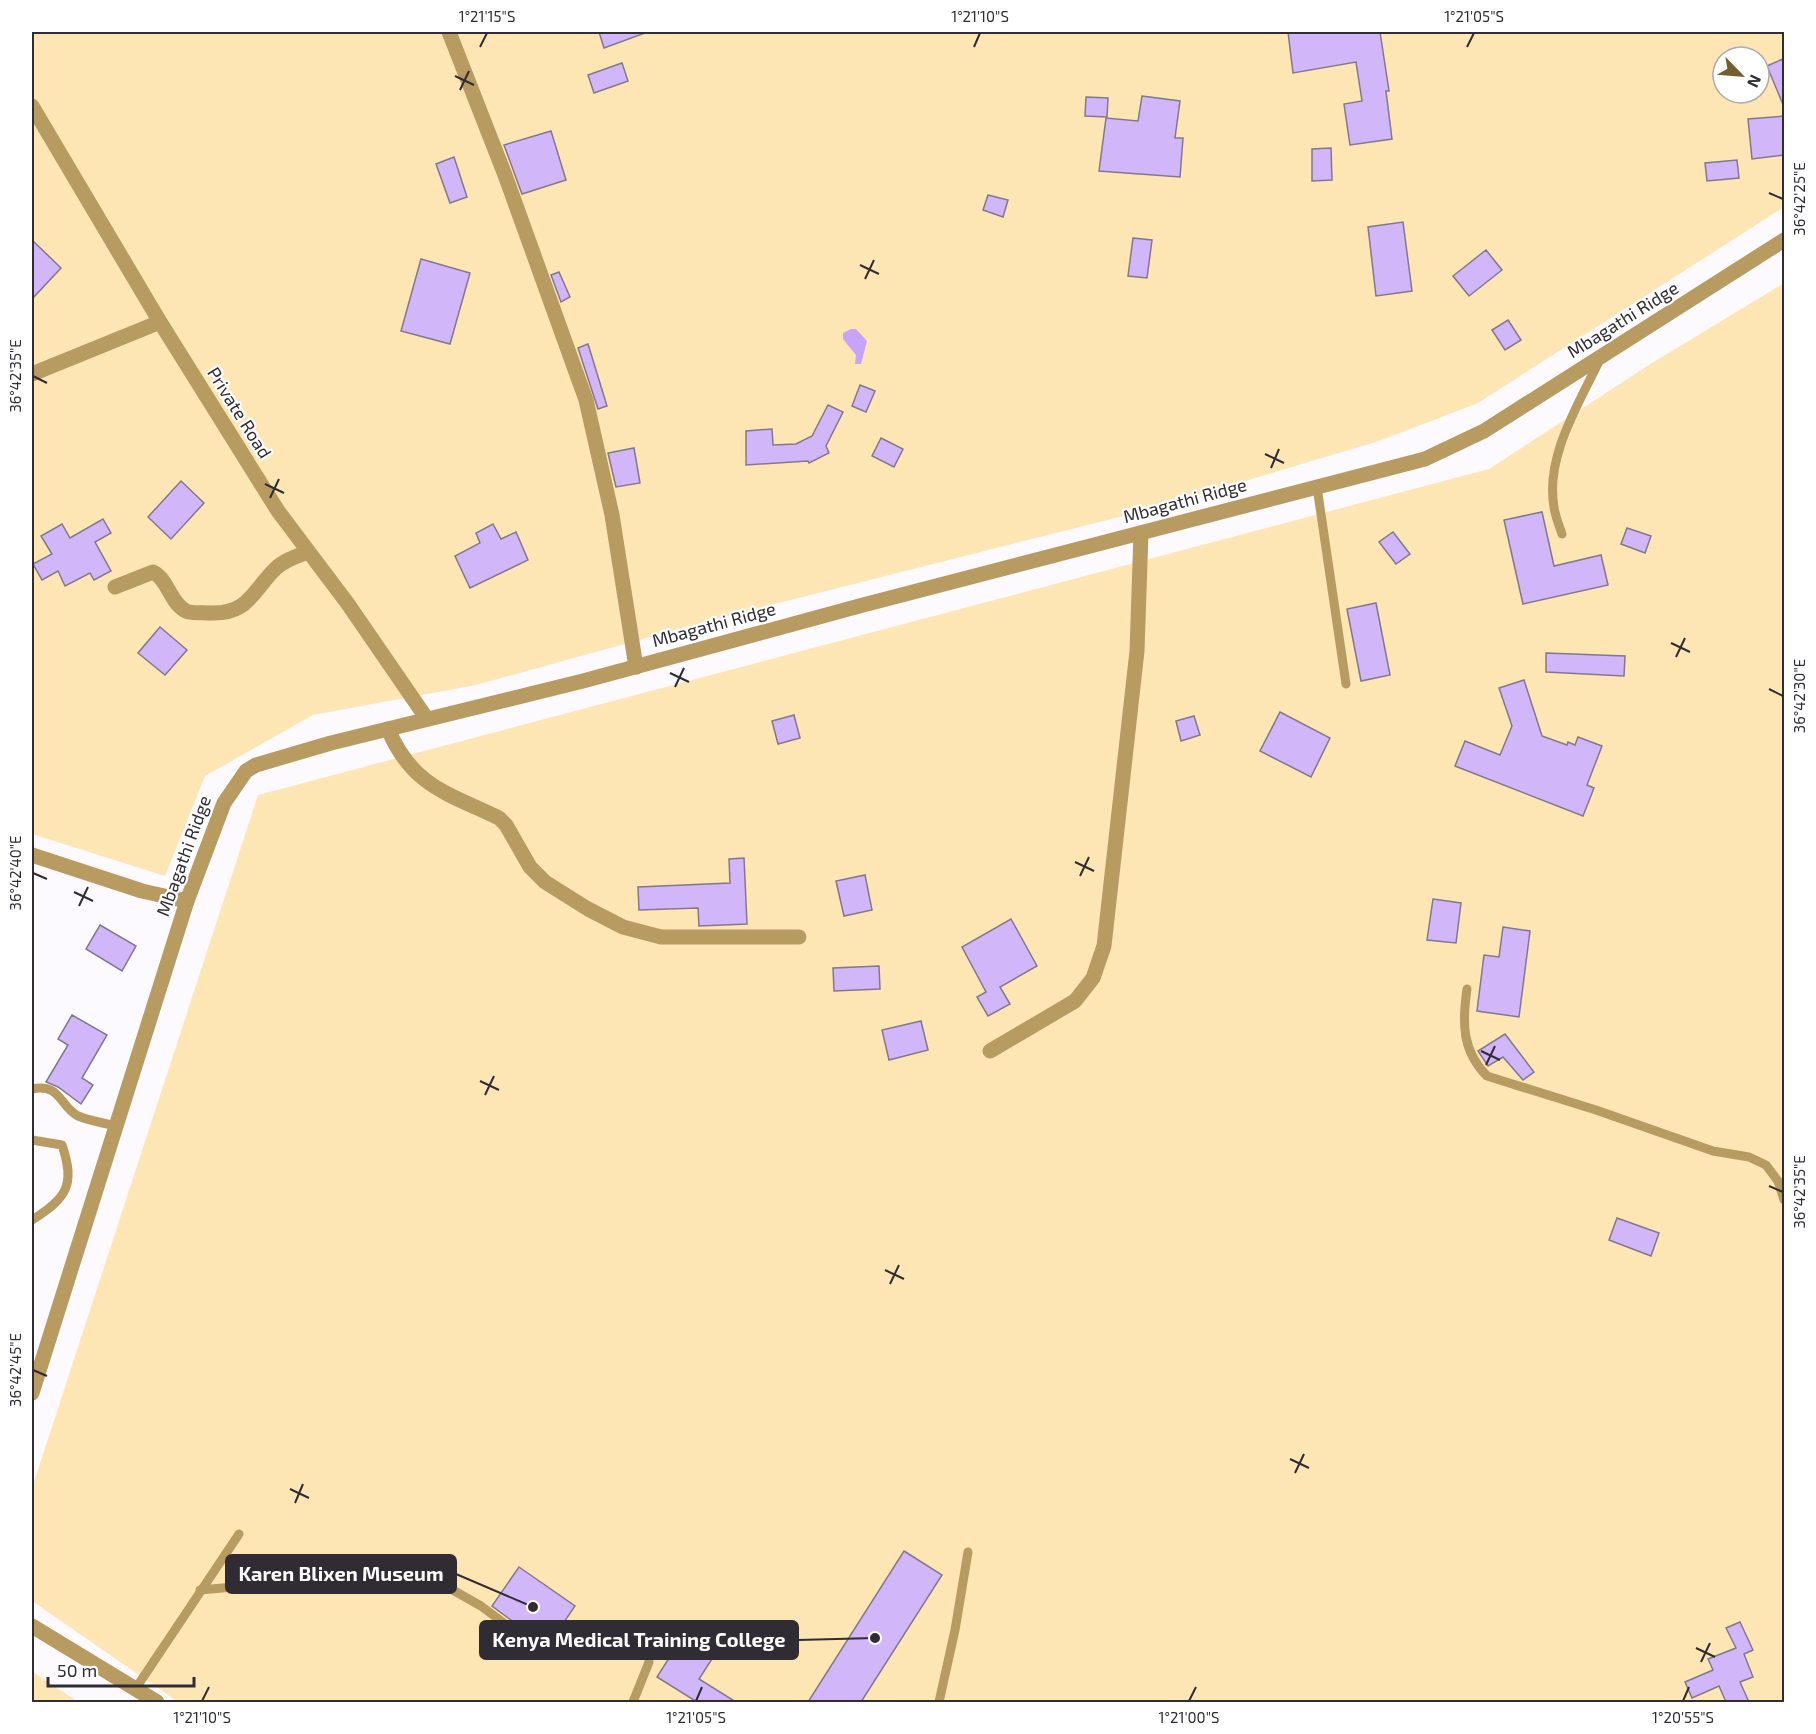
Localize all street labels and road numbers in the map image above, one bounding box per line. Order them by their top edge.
street label: Mbagathi Ridge [1563,276,1682,362]
street label: Private Road [203,363,277,462]
street label: Mbagathi Ridge [1121,473,1249,527]
street label: Mbagathi Ridge [650,597,778,651]
street label: Mbagathi Ridge [151,792,215,919]

